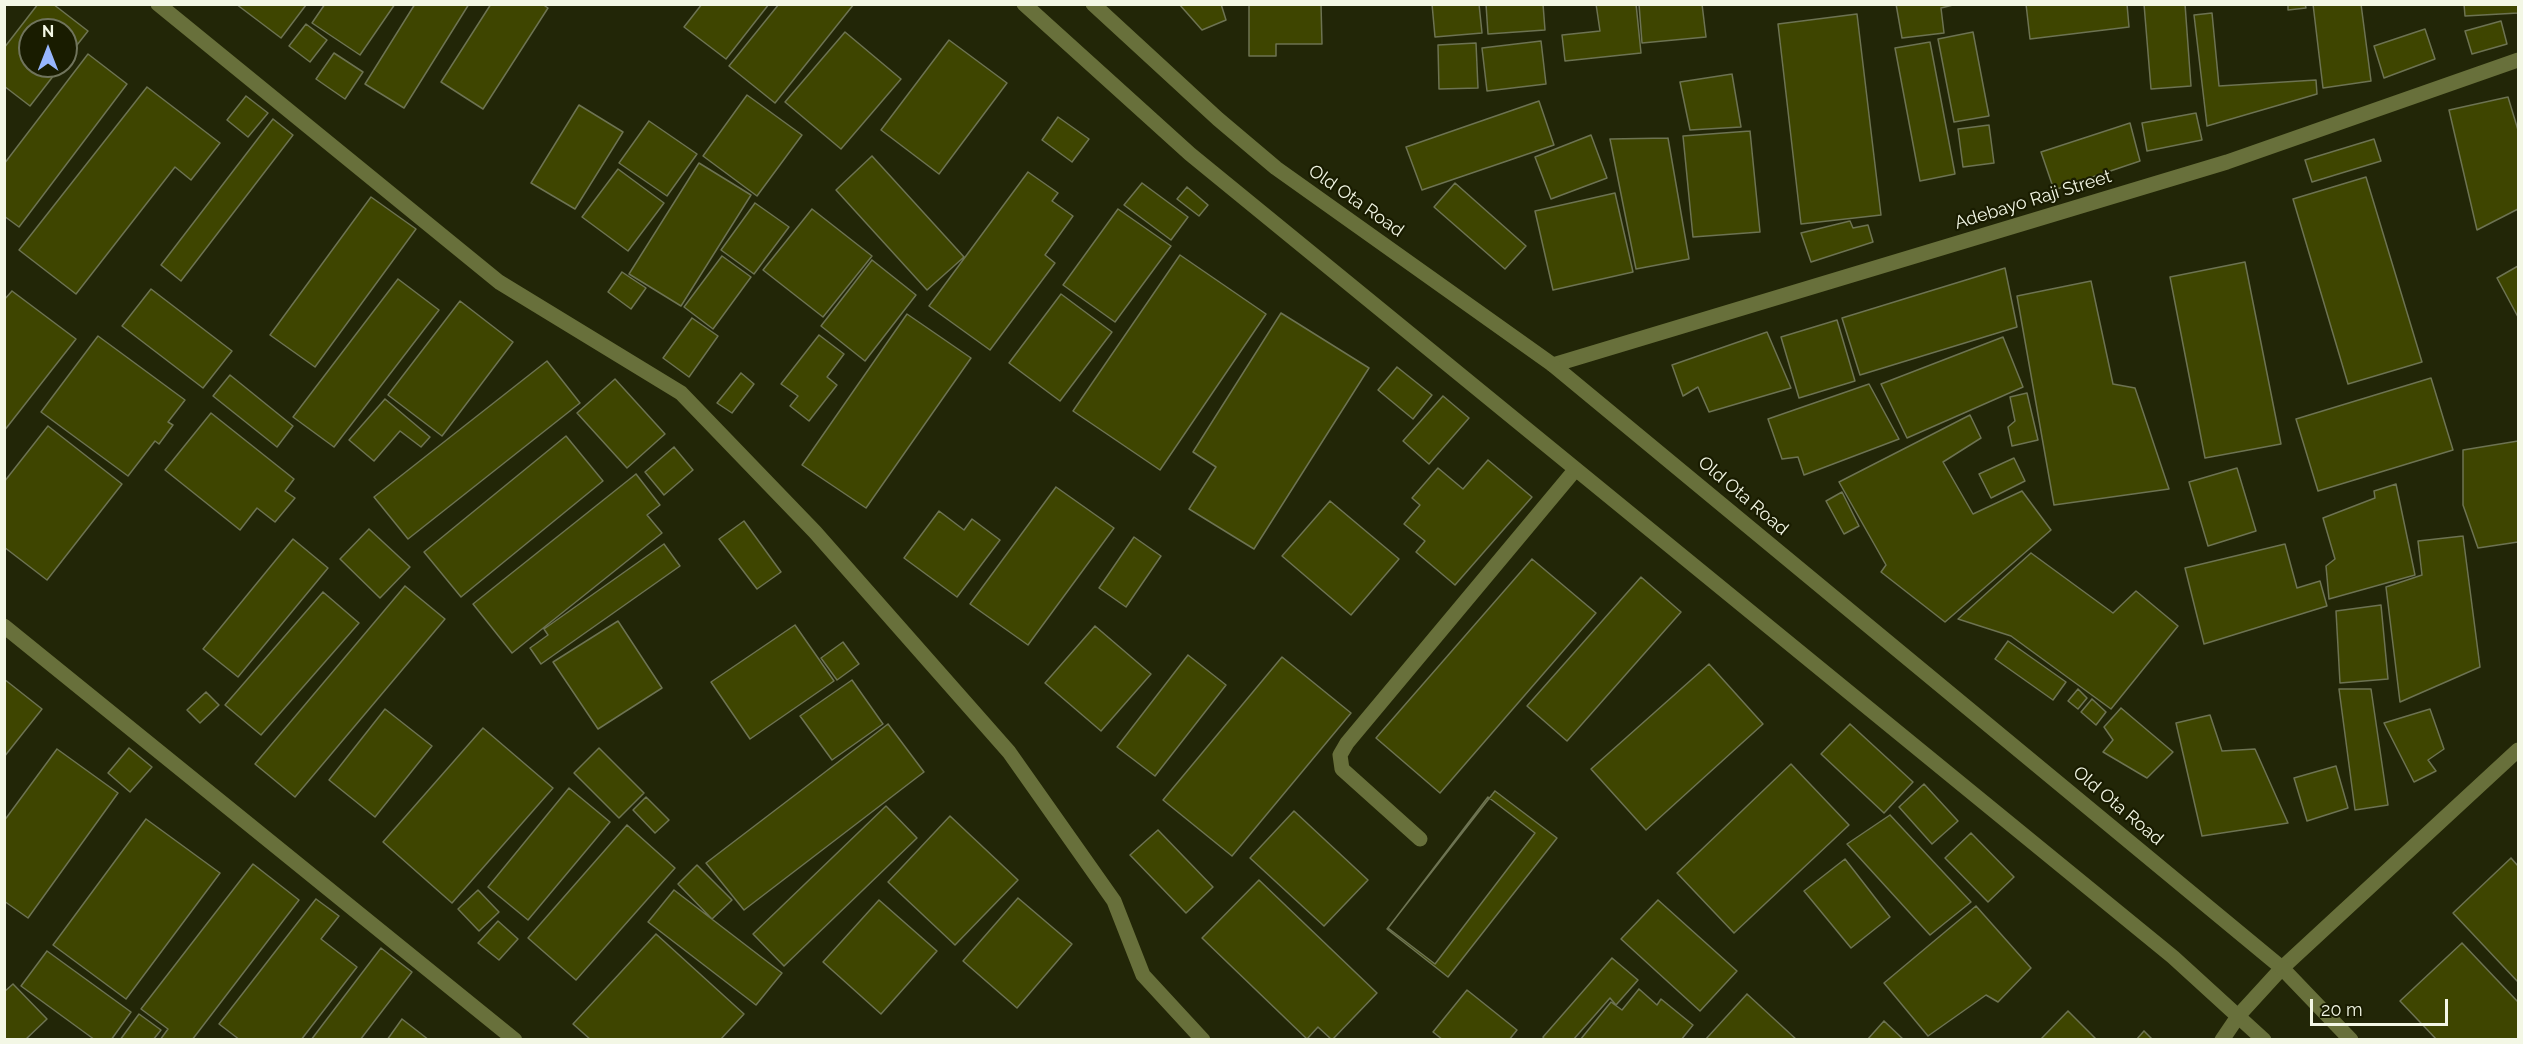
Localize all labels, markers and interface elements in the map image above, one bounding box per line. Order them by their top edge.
north arrow [18,18,78,78]
text: N [42,22,54,41]
street label: Old Ota Road [1304,160,1408,242]
street label: Adebayo Raji Street [1952,166,2114,234]
street label: Old Ota Road [1693,452,1793,540]
street label: Old Ota Road [2068,762,2168,850]
scale bar [2313,987,2451,1025]
text: 20 m [2321,999,2363,1020]

